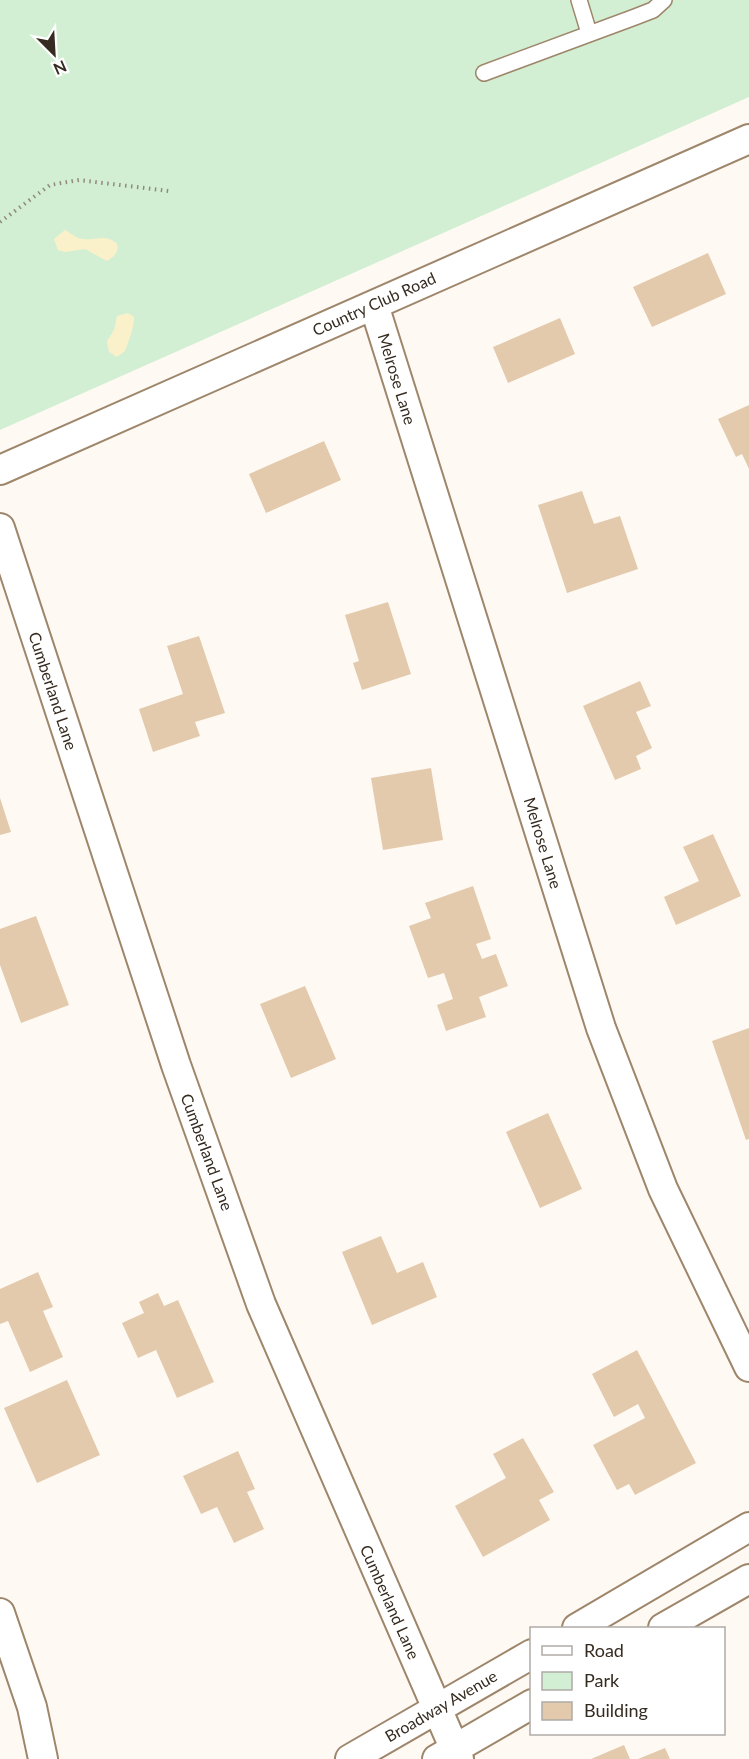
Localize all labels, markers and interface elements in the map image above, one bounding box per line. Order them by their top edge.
north arrow [24,24,84,84]
text: N [51,57,70,79]
street label: Country Club Road [309,268,438,339]
street label: Melrose Lane [375,331,420,427]
street label: Cumberland Lane [25,629,82,752]
street label: Melrose Lane [521,795,566,891]
street label: Cumberland Lane [177,1091,237,1213]
street label: Cumberland Lane [357,1542,424,1662]
legend [530,1627,725,1735]
text: Road [584,1639,624,1661]
street label: Broadway Avenue [381,1666,500,1745]
text: Park [584,1669,620,1691]
text: Building [584,1699,648,1721]

